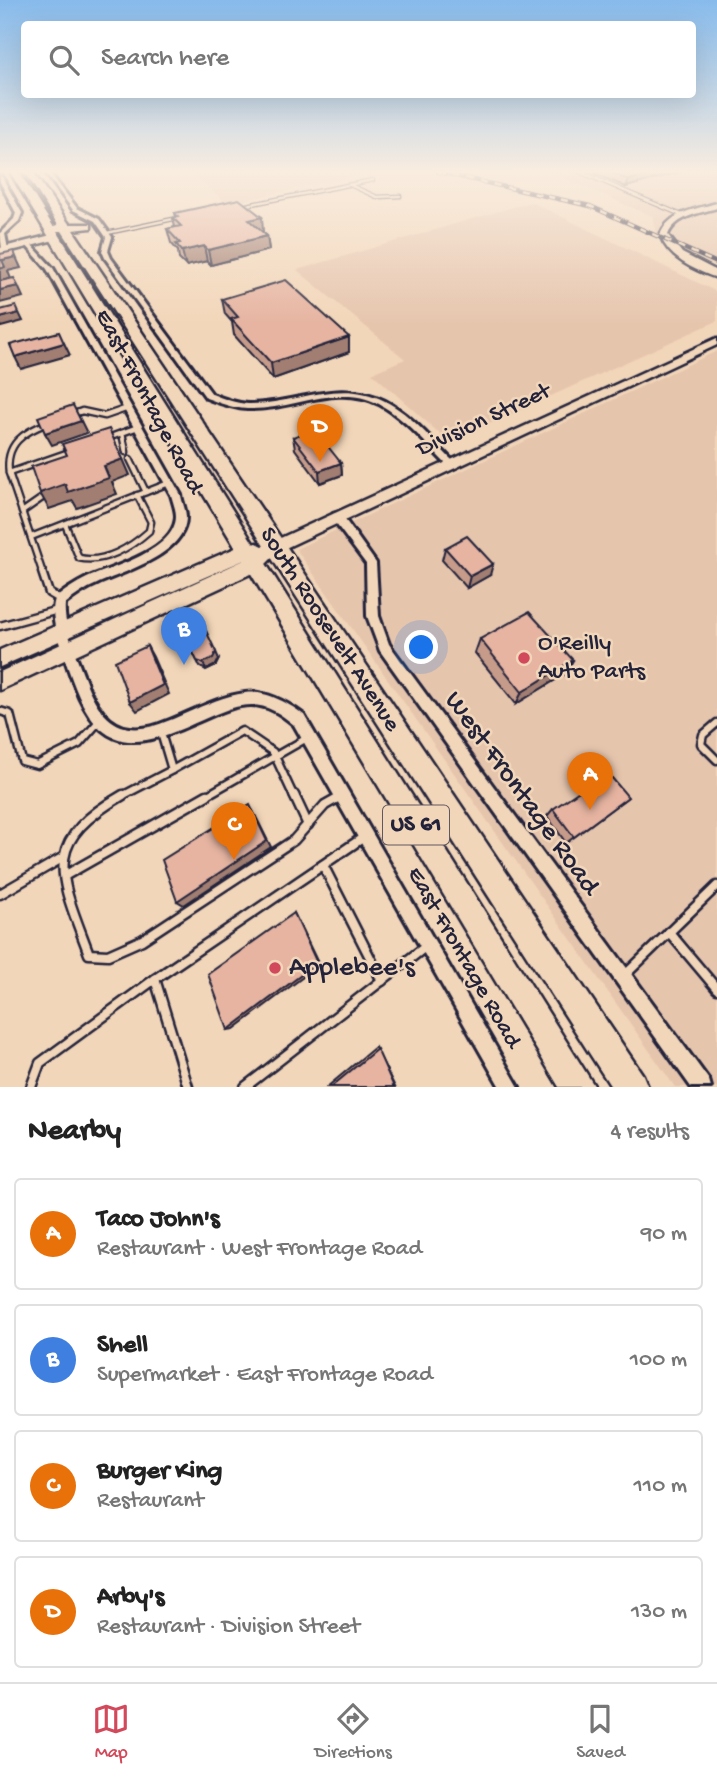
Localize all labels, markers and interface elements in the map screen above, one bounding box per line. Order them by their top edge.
search box [21,21,696,98]
icon: search [45,41,83,79]
text: Search here [101,44,229,75]
street label: East Frontage Road [87,305,210,501]
street label: Division Street [411,376,557,465]
pin: D [297,404,343,462]
street label: South Roosevelt Avenue [252,522,406,738]
pin: B [161,607,207,665]
your location [404,630,438,664]
place label: O'Reilly Auto Parts [538,630,646,687]
marker: O'Reilly Auto Parts [516,650,532,666]
street label: West Frontage Road [436,686,608,904]
pin: A [567,752,613,810]
pin: C [211,802,257,860]
road number: US 61 [383,806,449,845]
street label: East Frontage Road [399,862,528,1055]
place label: Applebee's [289,952,415,985]
marker: Applebee's [267,960,283,976]
text: Nearby [28,1115,121,1150]
text: 4 results [610,1119,689,1146]
text: Taco John's [97,1205,220,1236]
text: A [46,1221,60,1248]
text: 90 m [641,1221,687,1248]
text: Restaurant · West Frontage Road [97,1236,422,1263]
text: Shell [97,1331,148,1362]
text: B [47,1347,59,1374]
text: 100 m [630,1347,687,1374]
text: Supermarket · East Frontage Road [97,1362,433,1389]
text: Burger King [97,1457,222,1488]
text: C [47,1473,59,1500]
text: 110 m [634,1473,687,1500]
text: Restaurant [97,1488,204,1515]
text: Arby's [97,1583,164,1614]
text: D [46,1599,61,1626]
text: 130 m [631,1599,687,1626]
text: Restaurant · Division Street [97,1614,360,1641]
tab: Map [92,1700,130,1765]
tab: Directions [315,1700,392,1765]
tab: Saved [576,1700,625,1765]

